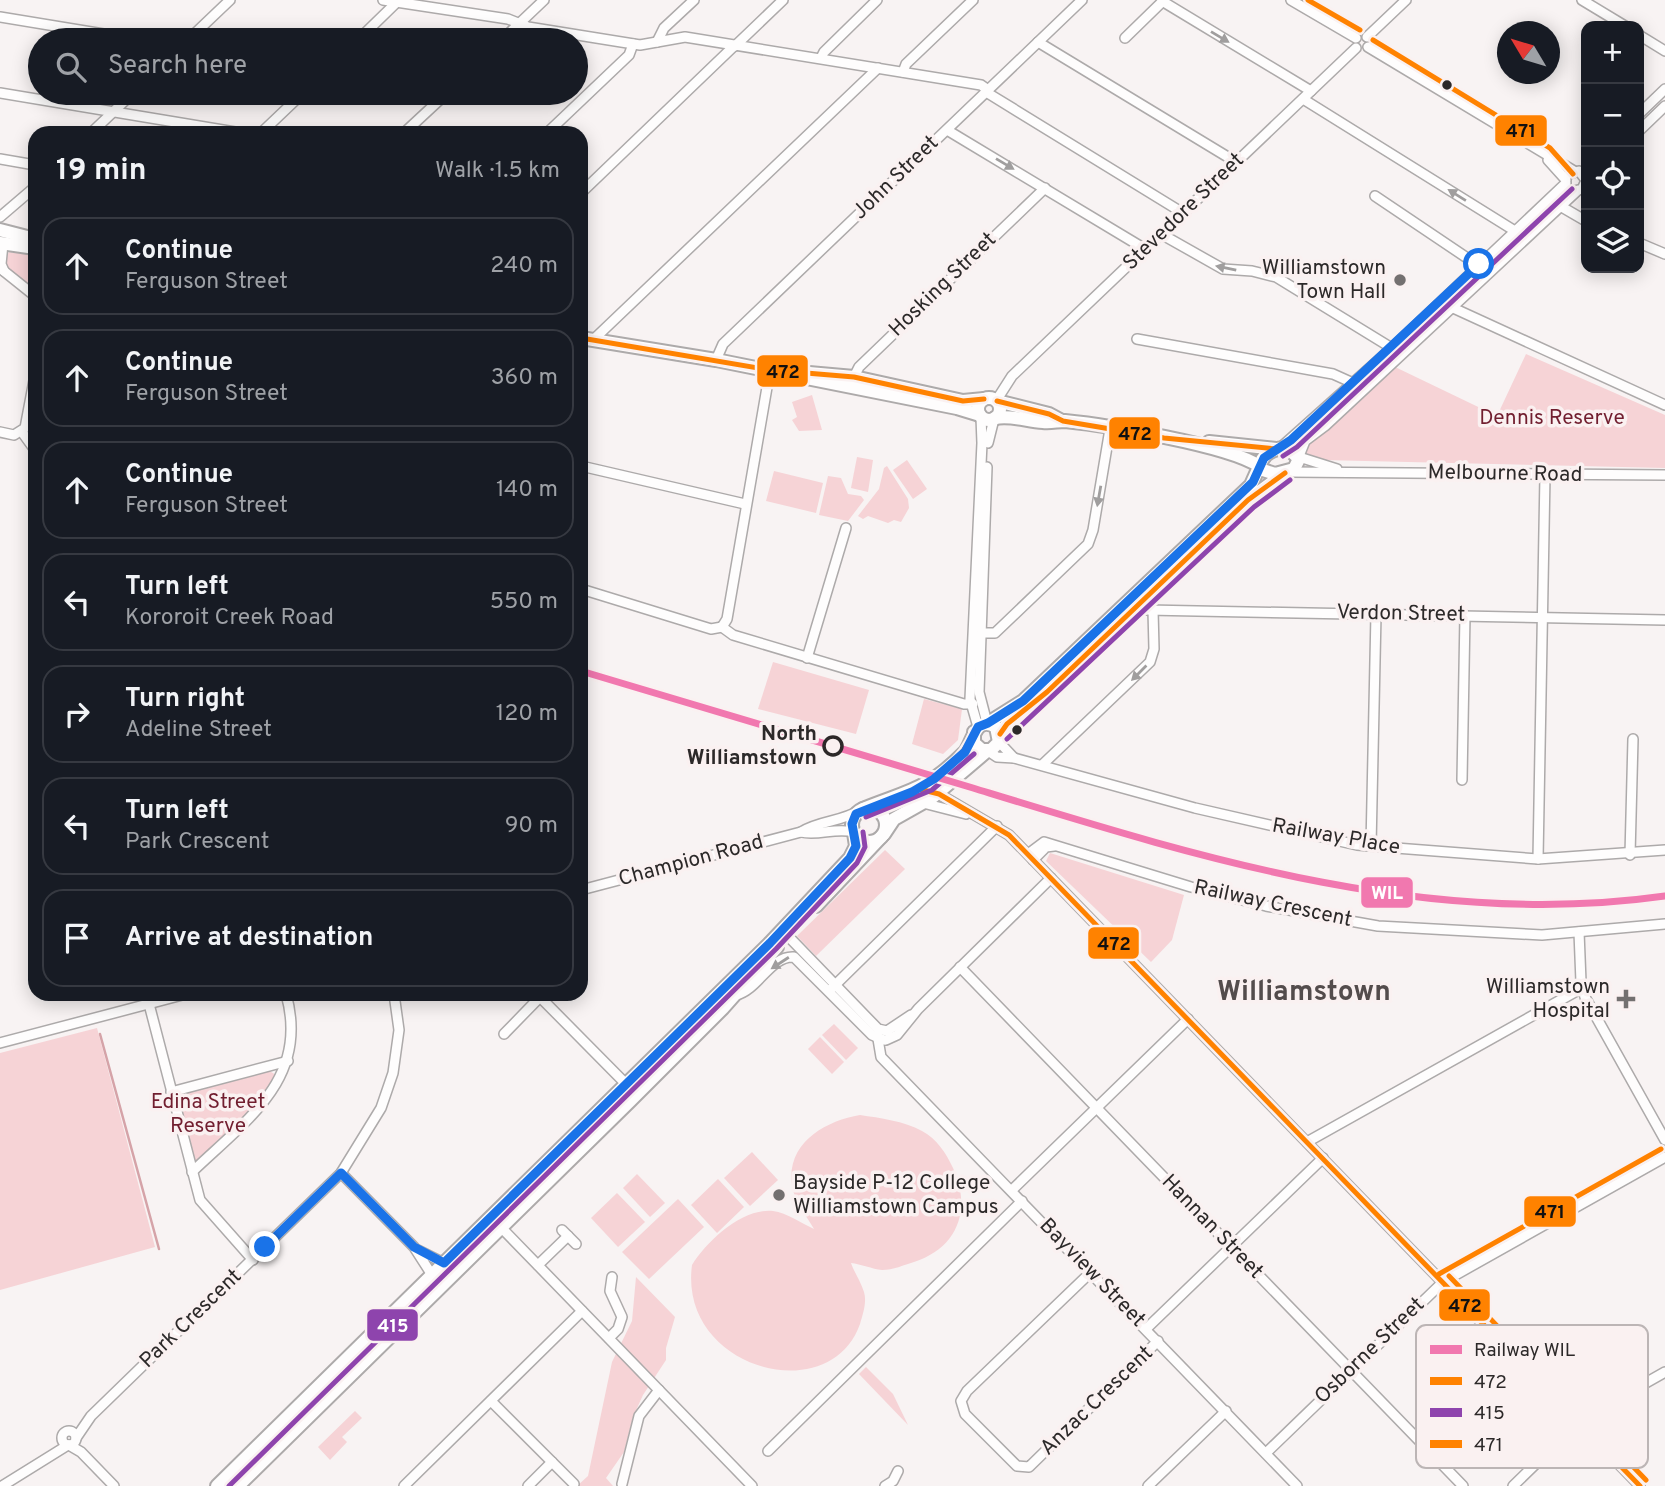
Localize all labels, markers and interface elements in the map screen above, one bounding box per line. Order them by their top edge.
north arrow [1497,21,1560,84]
map controls [1581,21,1644,273]
button: + [1581,21,1644,84]
search box [28,28,588,105]
one-way arrow [1211,31,1230,43]
icon: search [52,48,90,86]
text: Search here [108,50,247,83]
unlabelled marker [1440,78,1454,92]
button: − [1581,84,1644,147]
line badge: 471 [1494,114,1548,147]
text: 471 [1506,120,1536,144]
street label: John Street [847,130,945,226]
street label: Stevedore Street [1118,147,1250,277]
button: locate [1581,147,1644,210]
text: 19 min [56,153,146,190]
text: Walk · 1.5 km [435,157,560,186]
one-way arrow [996,158,1015,170]
one-way arrow [1448,188,1467,201]
button: layers [1581,210,1644,273]
street label: Hosking Street [884,227,1002,343]
text: Continue [125,235,233,268]
icon: ahead [58,247,96,285]
route start [1463,248,1494,279]
text: 240 m [490,252,558,281]
place label: Williamstown Town Hall [1262,255,1386,306]
one-way arrow [1215,262,1237,273]
text: Ferguson Street [125,268,288,297]
marker: Williamstown Town Hall [1392,272,1408,288]
text: Continue [125,347,233,380]
line badge: 472 [756,354,809,388]
icon: ahead [58,359,96,397]
text: 472 [766,361,800,385]
text: 360 m [491,364,558,393]
text: Ferguson Street [125,380,288,409]
park label: Dennis Reserve [1479,405,1625,432]
line badge: 472 [1108,416,1161,450]
text: 472 [1118,423,1152,447]
text: Continue [125,459,233,492]
street label: Melbourne Road [1427,459,1583,489]
icon: ahead [58,471,96,509]
text: 140 m [496,476,558,505]
one-way arrow [1093,485,1104,507]
text: Ferguson Street [125,492,288,521]
text: Turn left [125,571,229,604]
icon: left [58,583,96,621]
text: 550 m [490,588,558,617]
street label: Verdon Street [1336,599,1466,629]
text: Kororoit Creek Road [125,604,334,633]
one-way arrow [1131,665,1147,681]
text: Turn right [125,683,245,716]
icon: right [58,695,96,733]
text: 120 m [496,700,558,729]
text: Adeline Street [125,716,272,745]
place label: North Williamstown [687,721,817,772]
unlabelled marker [1010,723,1024,737]
marker: North Williamstown [823,736,843,756]
text: Turn left [125,795,229,828]
icon: left [58,807,96,845]
text: 90 m [505,812,558,841]
street label: Railway Place [1270,812,1402,862]
text: Park Crescent [125,828,269,857]
street label: Champion Road [615,829,767,893]
street label: Railway Crescent [1191,874,1355,934]
line badge: WIL [1360,876,1414,909]
text: WIL [1371,882,1403,906]
icon: arrive [58,919,96,957]
text: Arrive at destination [125,922,373,955]
line badge: 472 [1087,926,1140,960]
text: 472 [1097,933,1131,957]
one-way arrow [770,956,790,969]
place label: Williamstown Hospital [1486,974,1610,1025]
district label: Williamstown [1217,975,1391,1011]
marker: Williamstown Hospital [1616,989,1636,1009]
park label: Edina Street Reserve [151,1089,265,1140]
street label: Hannan Street [1155,1169,1269,1285]
place label: Bayside P-12 College Williamstown Campus [793,1170,999,1221]
marker: Bayside P-12 College Williamstown Campus [771,1187,787,1203]
line badge: 471 [1523,1195,1577,1228]
text: 471 [1535,1201,1565,1225]
street label: Bayview Street [1033,1213,1151,1333]
route end [249,1231,280,1262]
street label: Park Crescent [134,1263,248,1375]
line badge: 472 [1438,1288,1491,1322]
street label: Osborne Street [1309,1292,1431,1410]
text: 472 [1448,1295,1482,1319]
line badge: 415 [366,1308,419,1342]
text: 415 [377,1315,409,1339]
legend [1416,1325,1648,1468]
text: Railway WIL [1474,1339,1576,1363]
street label: Anzac Crescent [1035,1340,1159,1462]
text: 472 [1474,1371,1507,1395]
text: 415 [1474,1402,1505,1426]
text: 471 [1474,1434,1503,1458]

